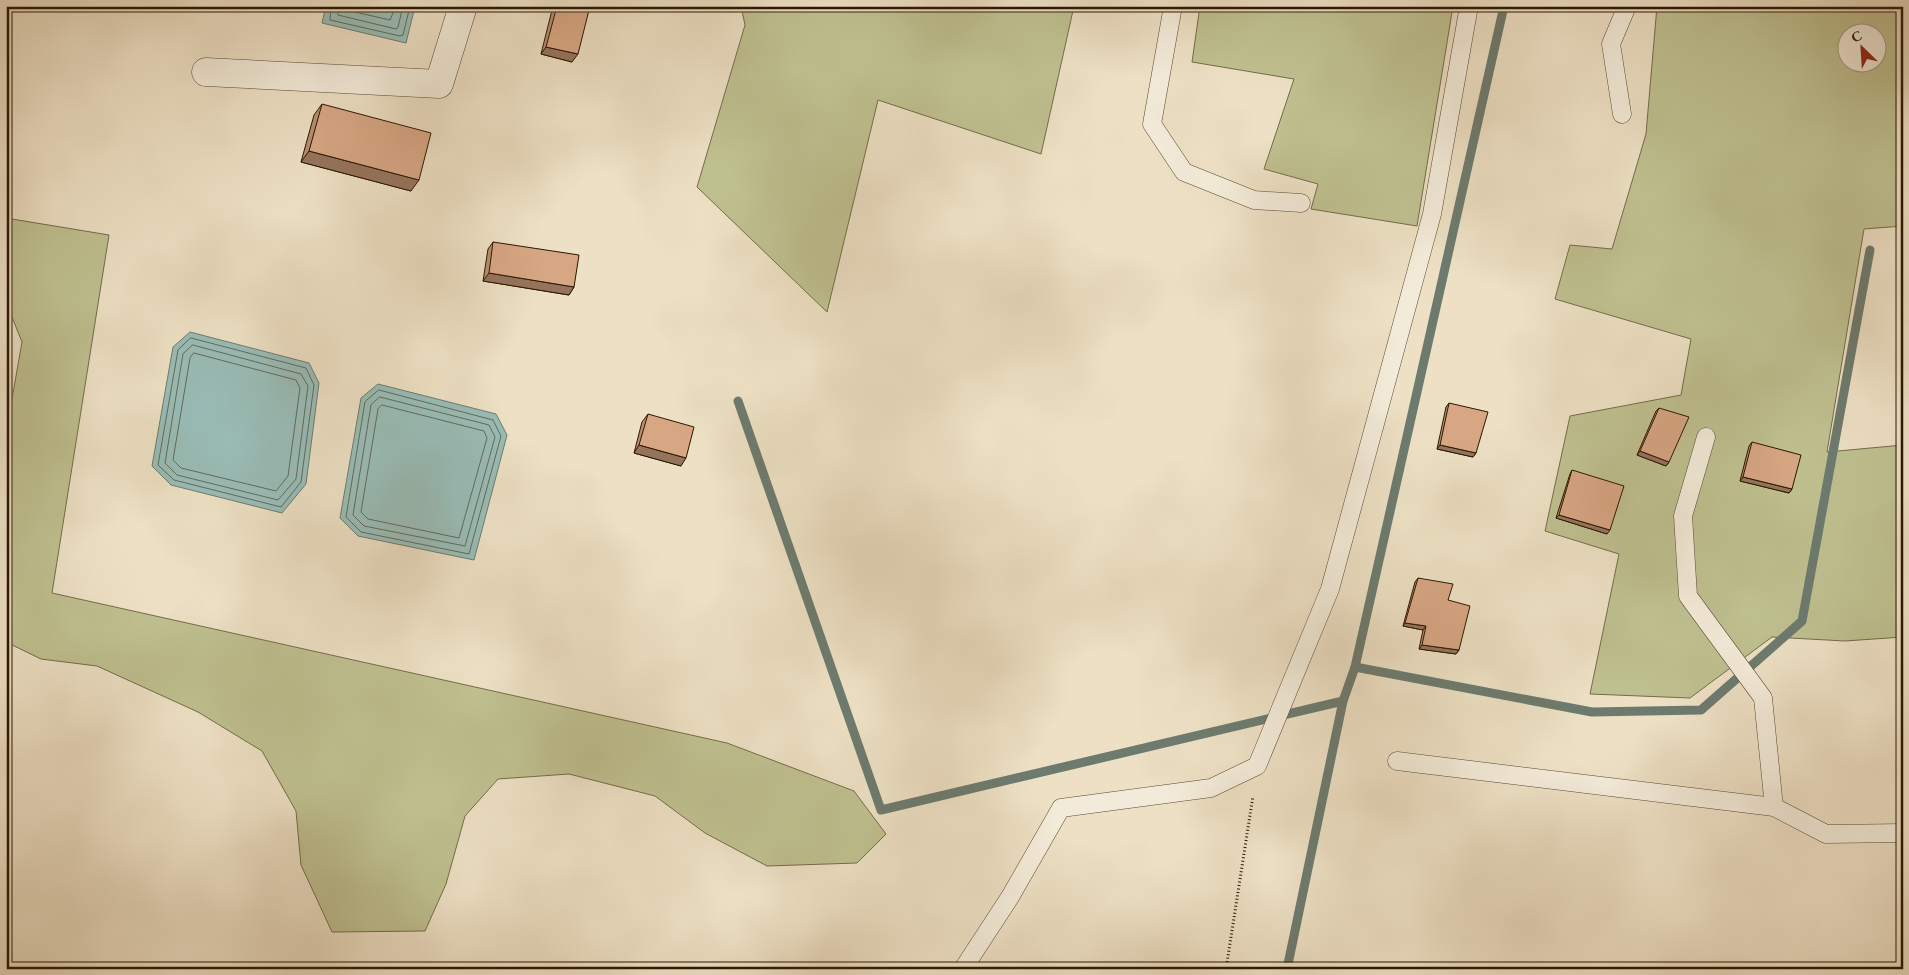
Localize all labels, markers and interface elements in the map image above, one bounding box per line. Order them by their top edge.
north arrow [1836,22,1886,72]
text: С [1848,26,1865,46]

